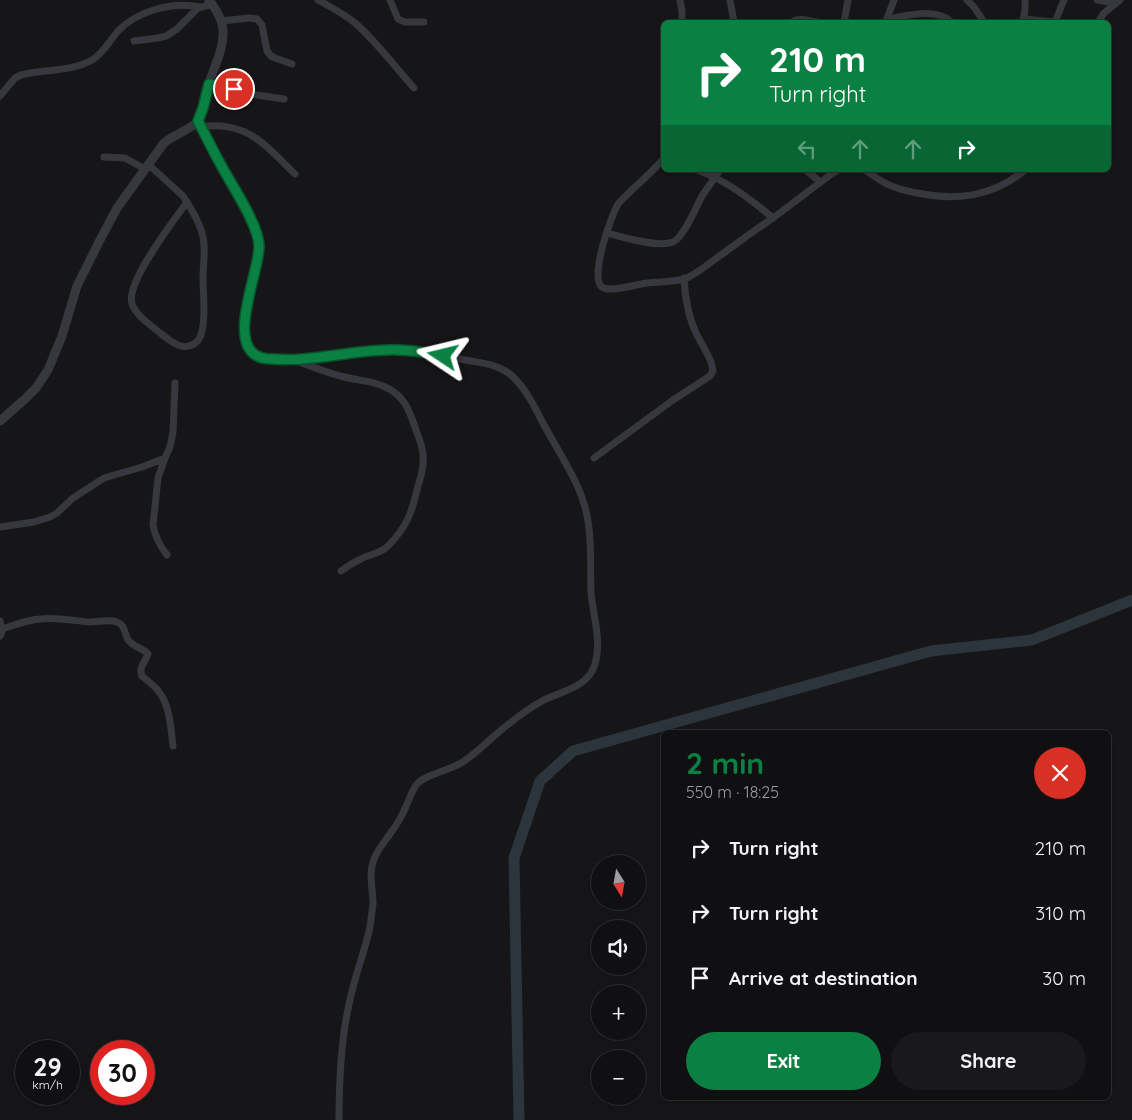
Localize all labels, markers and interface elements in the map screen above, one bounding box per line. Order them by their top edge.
text: 210 m [769,37,866,81]
icon: right [686,40,751,105]
pin [213,68,255,110]
icon: arrive [220,75,248,103]
text: Turn right [769,80,866,108]
icon: left [793,135,821,163]
icon: ahead [846,135,874,163]
icon: ahead [899,135,927,163]
icon: right [952,135,980,163]
position arrow [416,329,468,381]
text: 2 min [686,744,764,782]
button: close [1034,747,1086,799]
text: 550 m · 18:25 [686,782,779,802]
icon: right [686,834,714,862]
text: Turn right [729,836,818,860]
text: 210 m [1035,836,1086,860]
north arrow [591,855,646,910]
map controls [591,855,646,1105]
icon: right [686,899,714,927]
text: Turn right [729,901,818,925]
text: 310 m [1035,901,1086,925]
button: sound [591,920,646,975]
icon: arrive [686,964,714,992]
text: Arrive at destination [729,966,918,990]
text: 30 m [1042,966,1086,990]
button: + [591,985,646,1040]
button: Exit [686,1032,881,1090]
button: Share [891,1032,1086,1090]
speed limit sign: 30 [90,1040,155,1105]
button: − [591,1050,646,1105]
text: 29 [33,1051,62,1082]
text: km/h [32,1077,63,1092]

